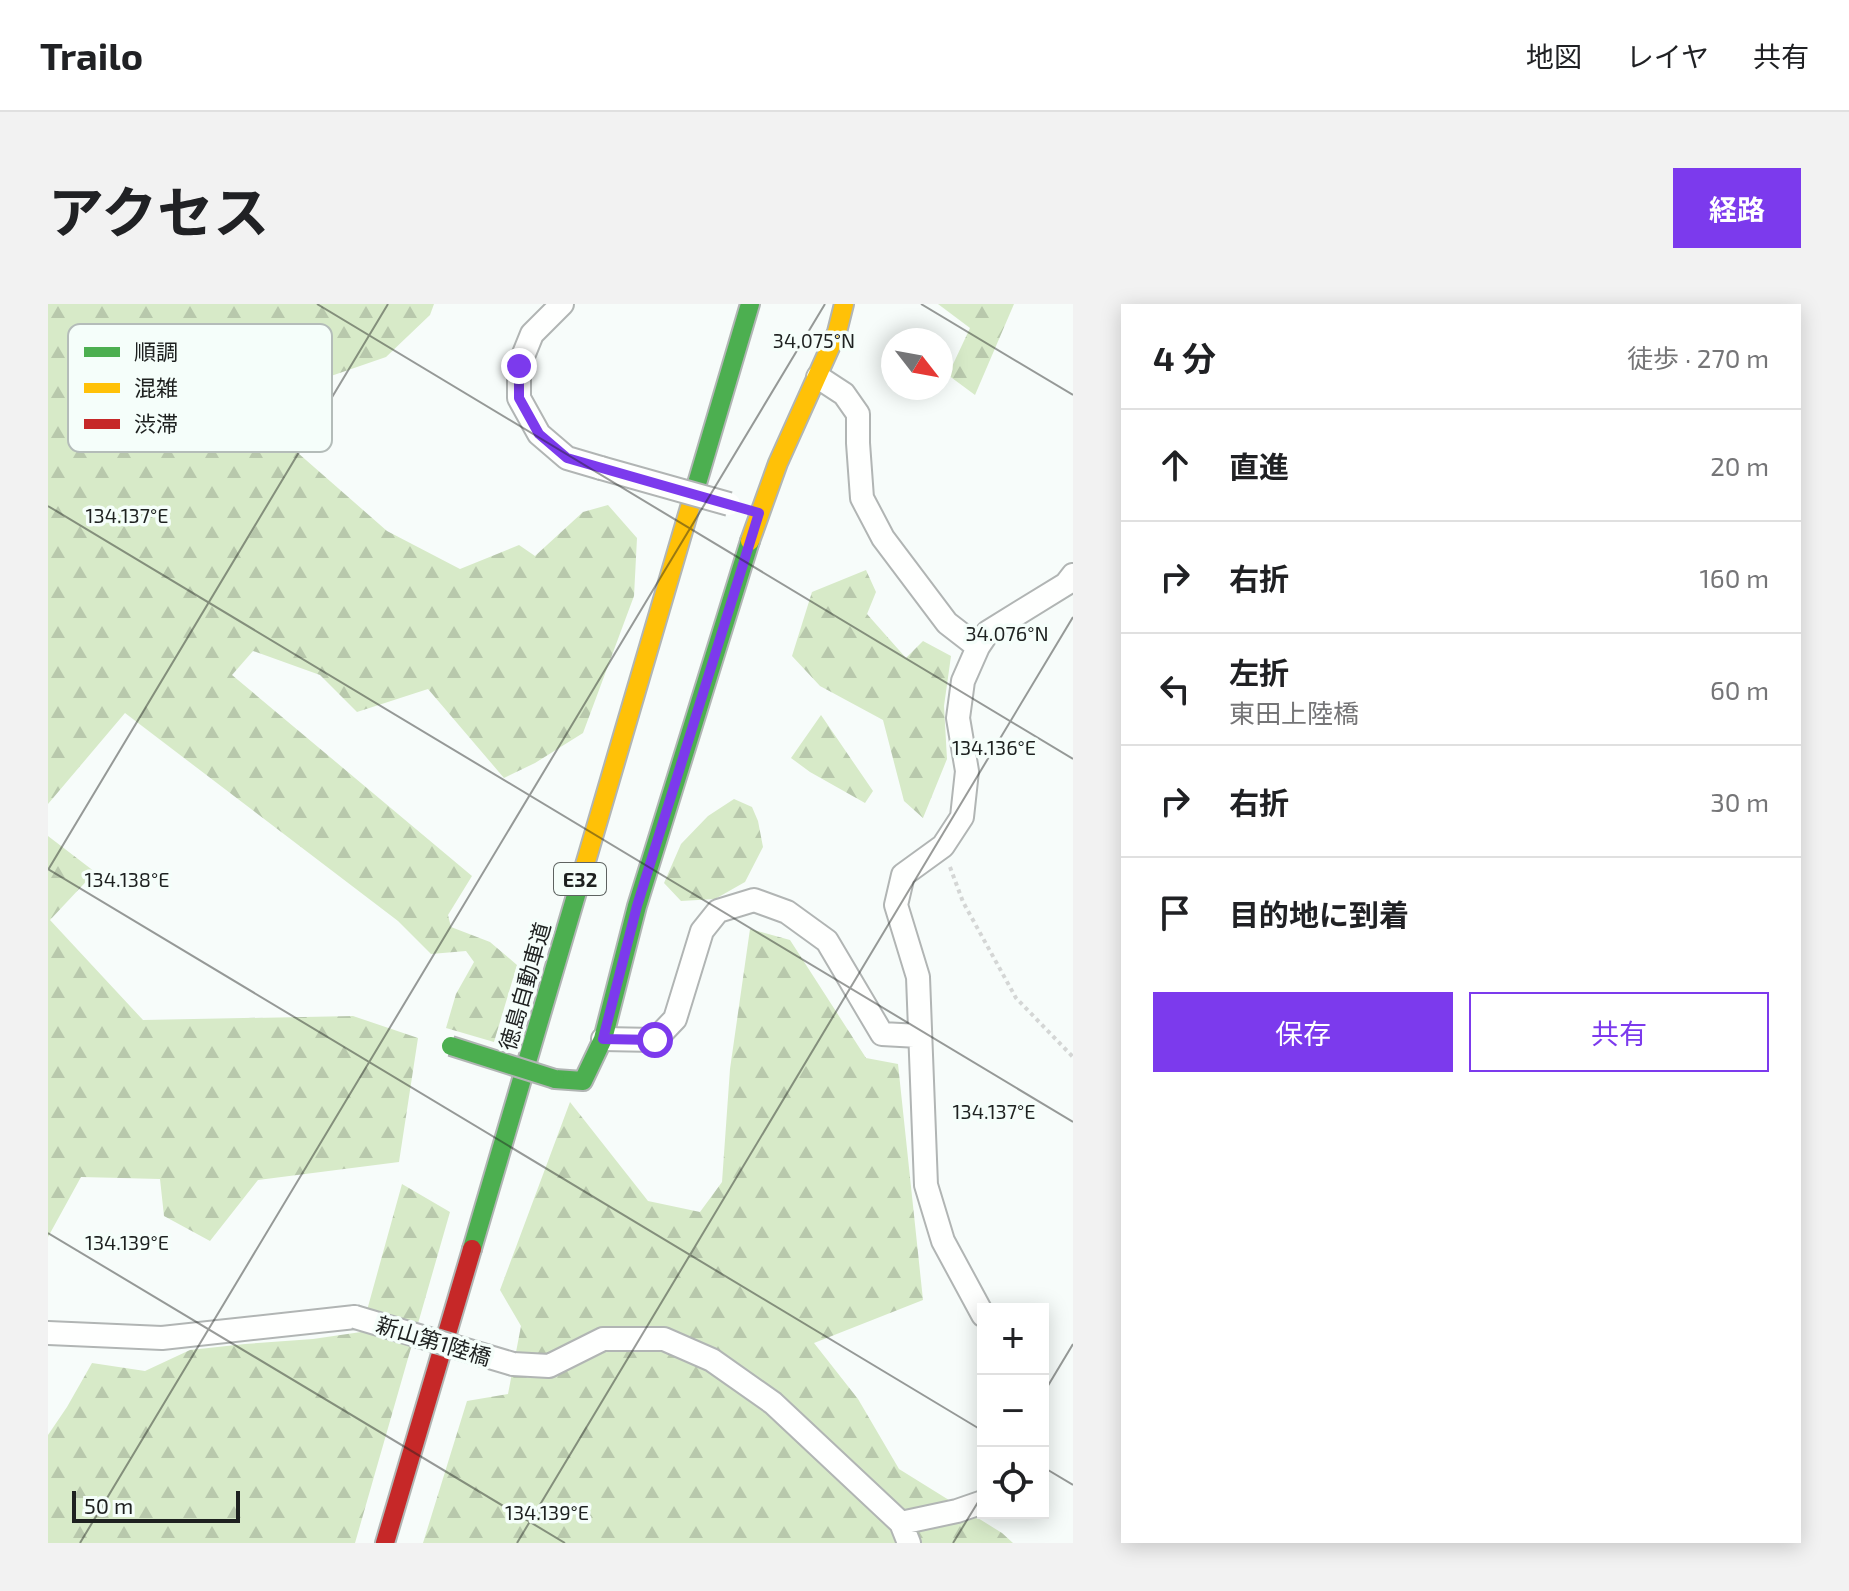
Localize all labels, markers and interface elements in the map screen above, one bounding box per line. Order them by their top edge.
text: Trailo [40,32,143,78]
text: 地図 [1526,39,1582,73]
text: レイヤ [1626,39,1709,73]
text: 共有 [1753,39,1809,73]
button: 経路 [1673,168,1801,248]
text: アクセス [48,177,269,244]
legend [68,324,332,452]
text: 34.075°N [773,328,855,352]
north arrow [881,328,953,400]
text: 4 分 [1153,337,1216,378]
text: 順調 [134,338,178,364]
text: 徒歩 · 270 m [1627,342,1769,373]
route end [501,348,537,384]
text: 混雑 [134,374,178,400]
text: 渋滞 [134,410,178,436]
icon: ahead [1153,443,1197,487]
text: 直進 [1229,448,1289,484]
text: 20 m [1710,450,1769,481]
text: 134.137°E [86,503,168,527]
icon: right [1153,555,1197,599]
text: 右折 [1229,560,1289,596]
text: 160 m [1700,562,1769,593]
text: 34.076°N [965,621,1049,645]
text: 左折 [1229,654,1289,690]
icon: left [1153,667,1197,711]
text: 60 m [1710,674,1769,705]
text: 東田上陸橋 [1229,697,1359,728]
text: 134.136°E [952,735,1036,759]
icon: right [1153,779,1197,823]
text: 右折 [1229,784,1289,820]
text: 30 m [1710,786,1769,817]
road number: E32 [554,863,606,895]
text: 134.138°E [85,867,169,891]
icon: arrive [1153,891,1197,935]
text: 目的地に到着 [1229,896,1409,932]
street label: 徳島自動車道 [493,919,555,1053]
button: 保存 [1153,992,1453,1072]
button: 共有 [1469,992,1769,1072]
route start [637,1022,673,1058]
text: 134.137°E [953,1099,1035,1123]
text: 134.139°E [85,1230,169,1254]
map controls [977,1303,1049,1519]
button: + [977,1303,1049,1375]
street label: 新山第1陸橋 [373,1310,495,1370]
button: − [977,1375,1049,1447]
button: locate [977,1447,1049,1519]
scale bar [72,1487,240,1523]
text: 50 m [84,1492,133,1518]
text: 134.139°E [505,1500,589,1524]

